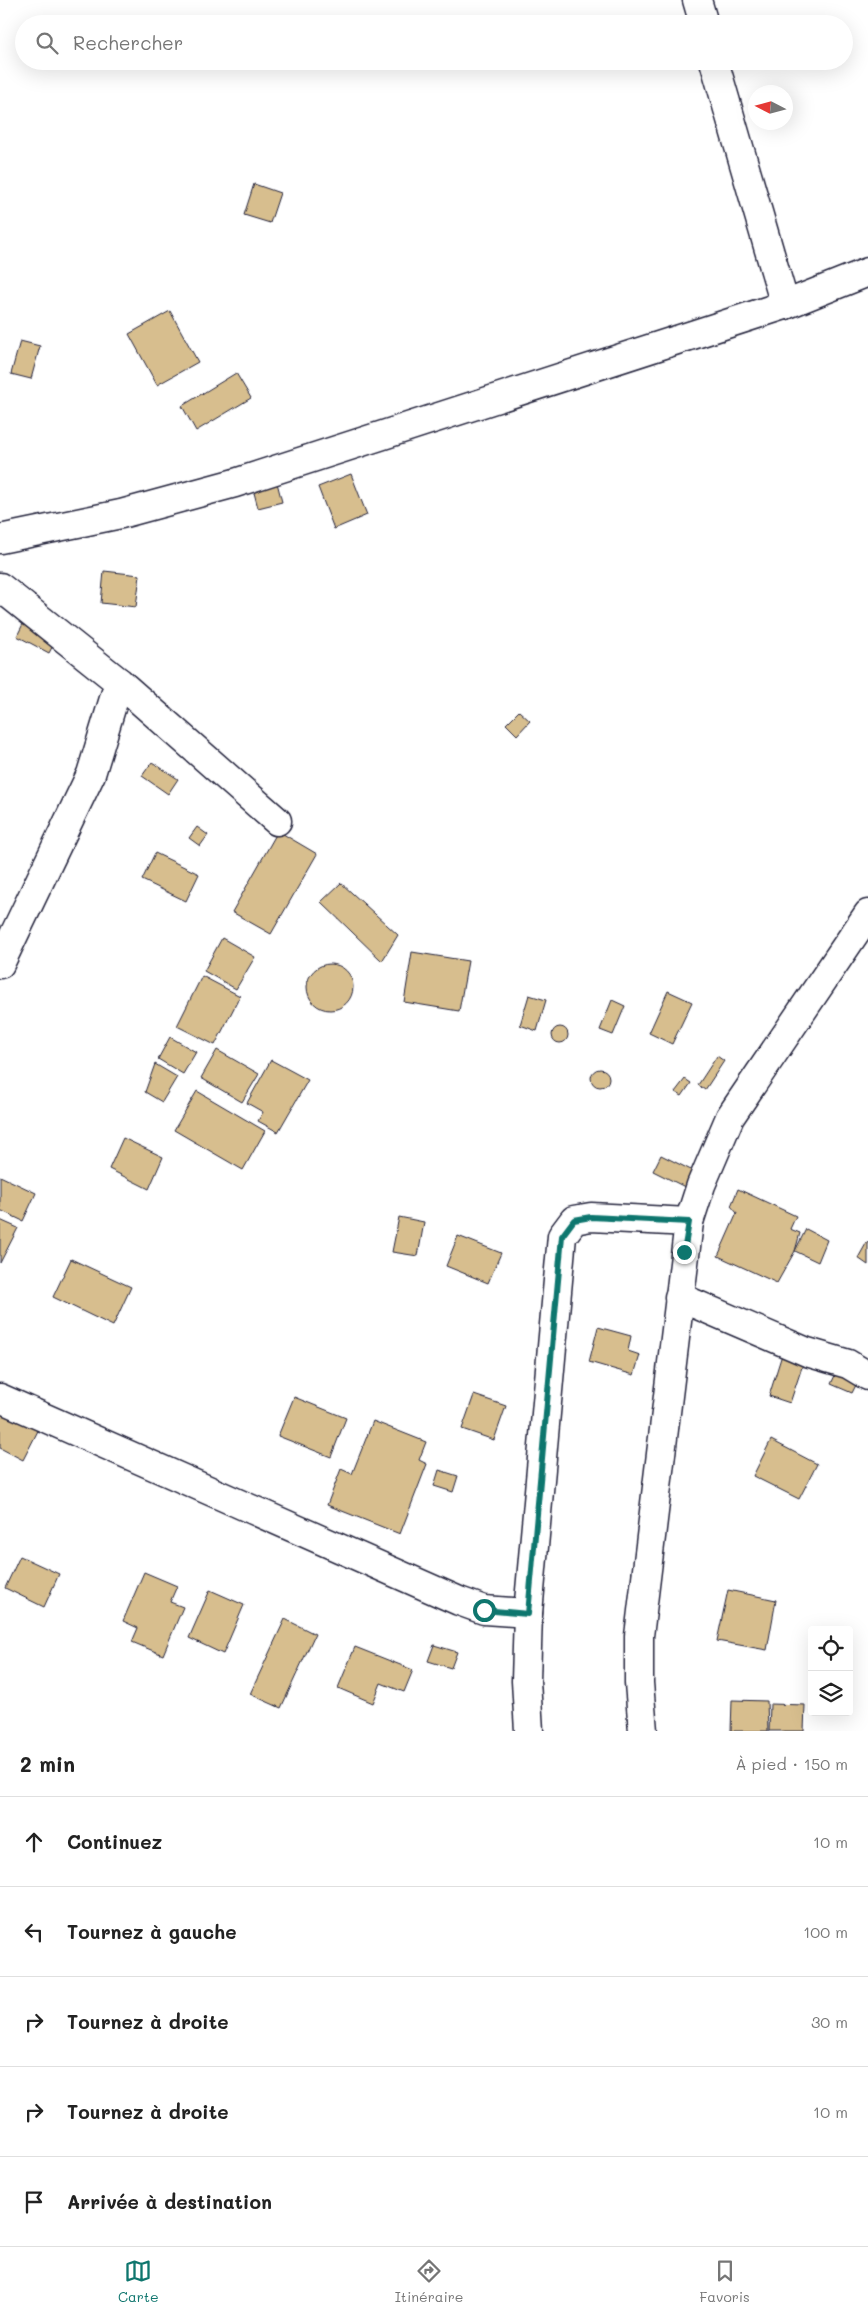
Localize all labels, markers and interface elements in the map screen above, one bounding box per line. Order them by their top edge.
search box [15,15,853,70]
icon: search [33,29,61,57]
text: Rechercher [73,30,183,55]
north arrow [748,85,793,130]
route end [673,1241,696,1264]
route start [473,1599,496,1622]
map controls [808,1626,853,1716]
button: locate [808,1626,853,1671]
button: layers [808,1671,853,1716]
text: 2 min [20,1750,75,1777]
text: À pied · 150 m [736,1753,848,1774]
icon: ahead [20,1828,48,1856]
text: Continuez [67,1829,162,1854]
text: 10 m [813,1831,848,1852]
icon: left [20,1918,48,1946]
text: Tournez à gauche [67,1919,236,1944]
text: 100 m [803,1921,848,1942]
icon: right [20,2008,48,2036]
text: Tournez à droite [67,2009,229,2034]
text: 30 m [811,2011,848,2032]
icon: right [20,2098,48,2126]
text: Tournez à droite [67,2099,229,2124]
text: 10 m [813,2101,848,2122]
icon: arrive [20,2188,48,2216]
text: Arrivée à destination [67,2189,272,2214]
tab: Carte [118,2257,159,2306]
tab: Itinéraire [395,2257,463,2306]
tab: Favoris [700,2257,750,2306]

